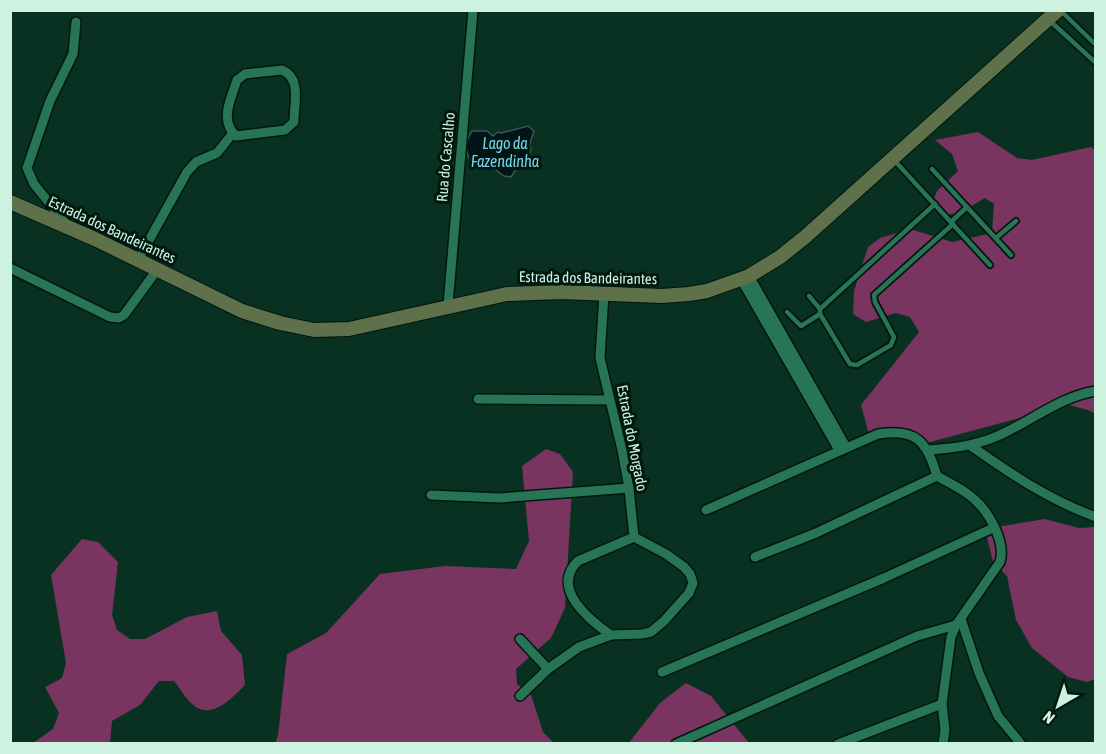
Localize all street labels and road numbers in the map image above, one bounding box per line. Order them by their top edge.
street label: Rua do Cascalho [433,111,458,202]
street label: Estrada dos Bandeirantes [46,193,178,266]
street label: Estrada dos Bandeirantes [519,268,657,287]
street label: Estrada do Morgado [614,383,651,492]

